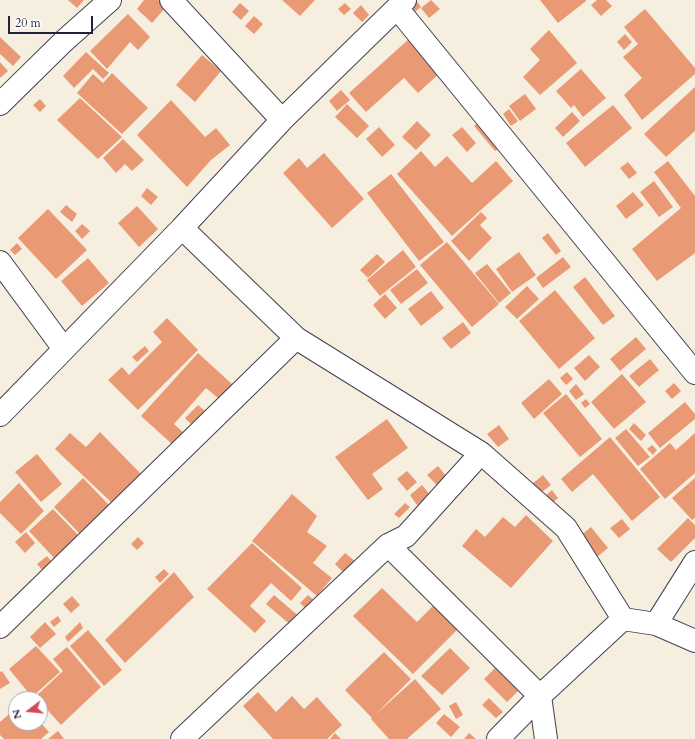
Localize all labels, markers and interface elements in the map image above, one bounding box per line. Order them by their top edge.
scale bar [10,8,95,34]
text: 20 m [15,15,41,31]
north arrow [8,691,48,731]
text: N [8,708,25,721]

